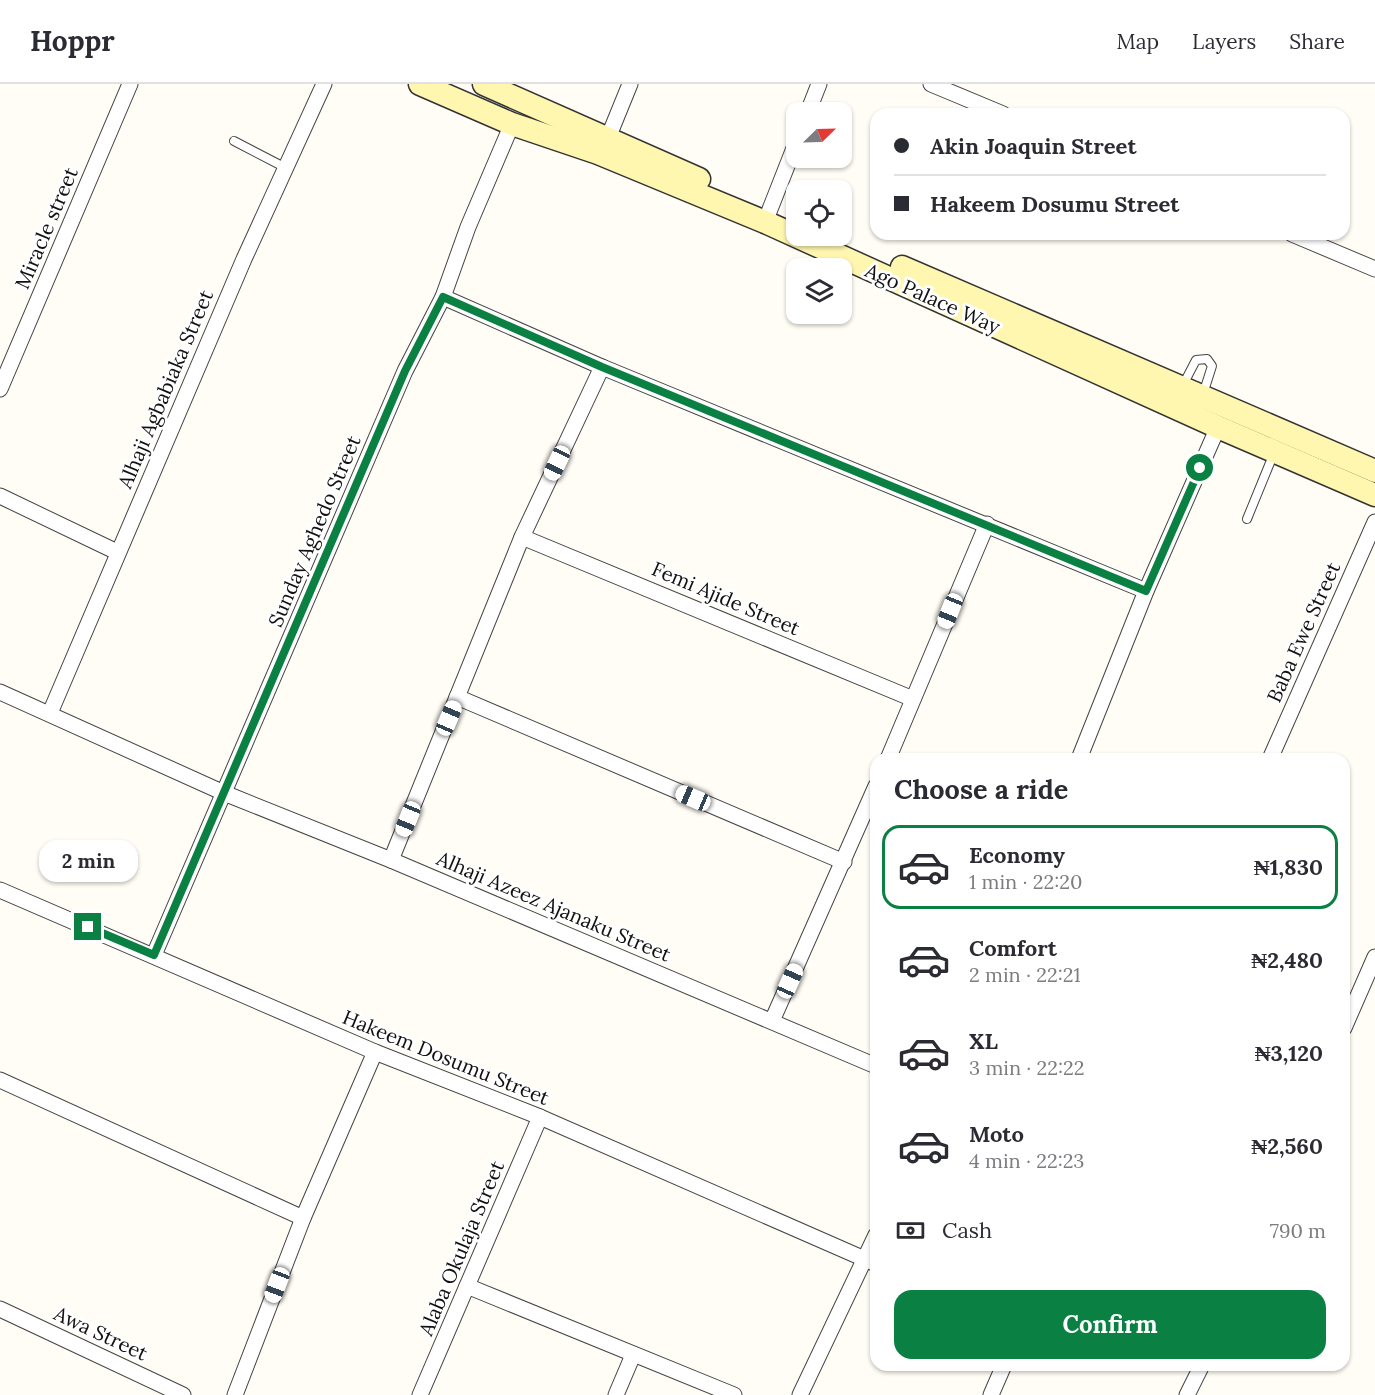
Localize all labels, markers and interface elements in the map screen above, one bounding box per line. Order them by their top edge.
text: Hoppr [30,23,115,59]
text: Map [1116,28,1159,55]
text: Layers [1192,28,1256,55]
text: Share [1289,28,1345,55]
north arrow [786,102,852,168]
map controls [786,102,852,324]
text: Akin Joaquin Street [930,132,1137,160]
street label: Miracle street [9,163,83,293]
button: locate [786,180,852,246]
text: Hakeem Dosumu Street [930,190,1179,218]
street label: Ago Palace Way [861,257,1005,339]
button: layers [786,258,852,324]
street label: Alhaji Agbabiaka Street [111,286,218,493]
street label: Sunday Aghedo Street [262,431,366,631]
car [541,443,573,483]
route start [1186,454,1213,481]
street label: Femi Ajide Street [648,556,804,641]
street label: Baba Ewe Street [1261,558,1345,706]
car [935,591,965,631]
car [434,698,464,738]
text: Choose a ride [894,772,1068,806]
car [673,783,713,813]
car [393,799,423,839]
callout: 2 min [38,840,138,882]
icon: car [897,840,951,894]
text: Economy [969,841,1065,869]
street label: Alhaji Azeez Ajanaku Street [432,845,675,967]
text: 2 min [62,848,115,873]
text: ₦1,830 [1254,853,1323,881]
text: 1 min · 22:20 [969,869,1082,894]
route end [74,913,101,940]
icon: car [897,933,951,987]
text: Comfort [969,934,1057,962]
text: ₦2,480 [1251,946,1323,974]
car [774,961,806,1001]
text: 2 min · 22:21 [969,962,1081,987]
street label: Hakeem Dosumu Street [339,1004,553,1110]
icon: car [897,1026,951,1080]
text: XL [969,1027,998,1055]
text: ₦3,120 [1255,1039,1323,1067]
text: 3 min · 22:22 [969,1055,1085,1080]
icon: car [897,1119,951,1173]
text: Moto [969,1120,1024,1148]
text: ₦2,560 [1251,1132,1323,1160]
text: 4 min · 22:23 [969,1148,1084,1173]
street label: Alaba Okulaja Street [413,1157,509,1340]
icon: cash [894,1214,927,1247]
text: Cash [942,1216,992,1244]
text: 790 m [1270,1218,1326,1243]
car [262,1265,292,1305]
button: Confirm [894,1290,1326,1359]
street label: Awa Street [49,1300,152,1366]

